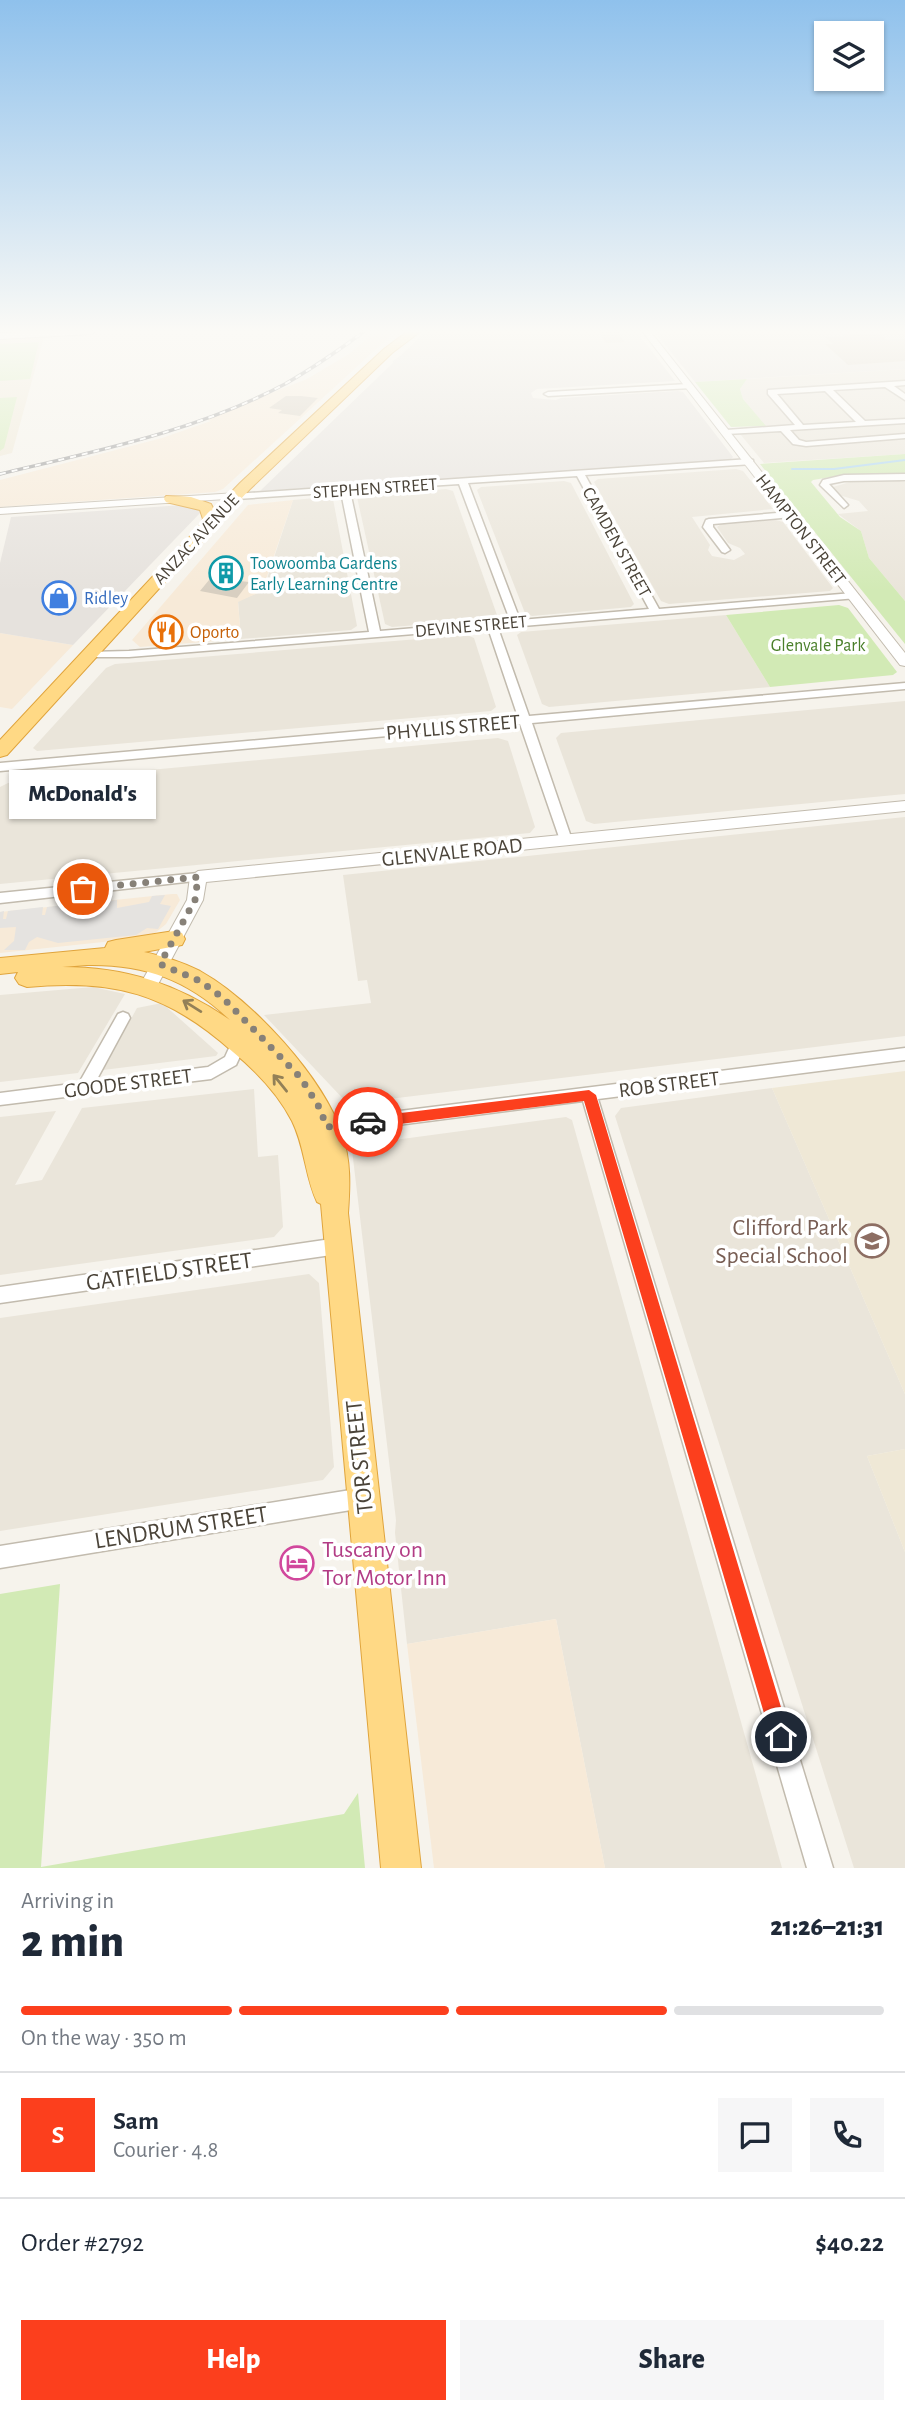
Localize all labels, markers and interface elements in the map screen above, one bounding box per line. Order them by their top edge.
map controls [814,21,884,91]
button: layers [814,21,884,91]
street label: HAMPTON STREET [752,471,849,588]
street label: STEPHEN STREET [312,476,438,502]
street label: CAMDEN STREET [579,484,654,601]
street label: ANZAC AVENUE [151,491,243,588]
building icon: Toowoomba Gardens Early Learning Centre [207,554,245,592]
place label: Toowoomba Gardens Early Learning Centre [250,555,398,594]
shop icon: Ridley [40,579,78,617]
place label: Ridley [84,590,128,608]
restaurant icon: Oporto [147,613,185,651]
street label: DEVINE STREET [414,613,528,641]
place label: Oporto [190,624,240,642]
park label: Glenvale Park [771,637,866,655]
street label: PHYLLIS STREET [385,711,521,744]
callout: McDonald's [10,770,156,819]
text: McDonald's [28,783,137,806]
street label: GLENVALE ROAD [381,835,524,870]
pin [53,859,113,919]
icon: bag [64,870,102,908]
one-way arrow [183,998,203,1012]
street label: GOODE STREET [63,1065,193,1102]
street label: ROB STREET [617,1068,721,1101]
one-way arrow [273,1075,288,1093]
courier [333,1087,403,1157]
icon: car [349,1103,387,1141]
place label: Clifford Park Special School [715,1216,848,1268]
school or university icon: Clifford Park Special School [853,1222,891,1260]
street label: GATFIELD STREET [85,1248,254,1296]
street label: TOR STREET [342,1399,378,1515]
street label: LENDRUM STREET [93,1502,270,1554]
place label: Tuscany on Tor Motor Inn [322,1538,447,1590]
hotel icon: Tuscany on Tor Motor Inn [278,1544,316,1582]
pin [751,1707,811,1767]
icon: home [762,1718,800,1756]
text: Arriving in [21,1890,114,1913]
text: 21:26–21:31 [770,1914,884,1940]
text: 2 min [21,1919,124,1965]
text: On the way · 350 m [21,2027,187,2050]
button: chat [718,2098,792,2172]
button: phone [810,2098,884,2172]
text: Sam [113,2108,159,2134]
text: S [52,2122,64,2148]
text: Courier · 4.8 [113,2139,218,2162]
text: Order #2792 [21,2230,144,2256]
text: $40.22 [815,2230,884,2256]
button: Help [21,2320,446,2400]
button: Share [460,2320,884,2400]

